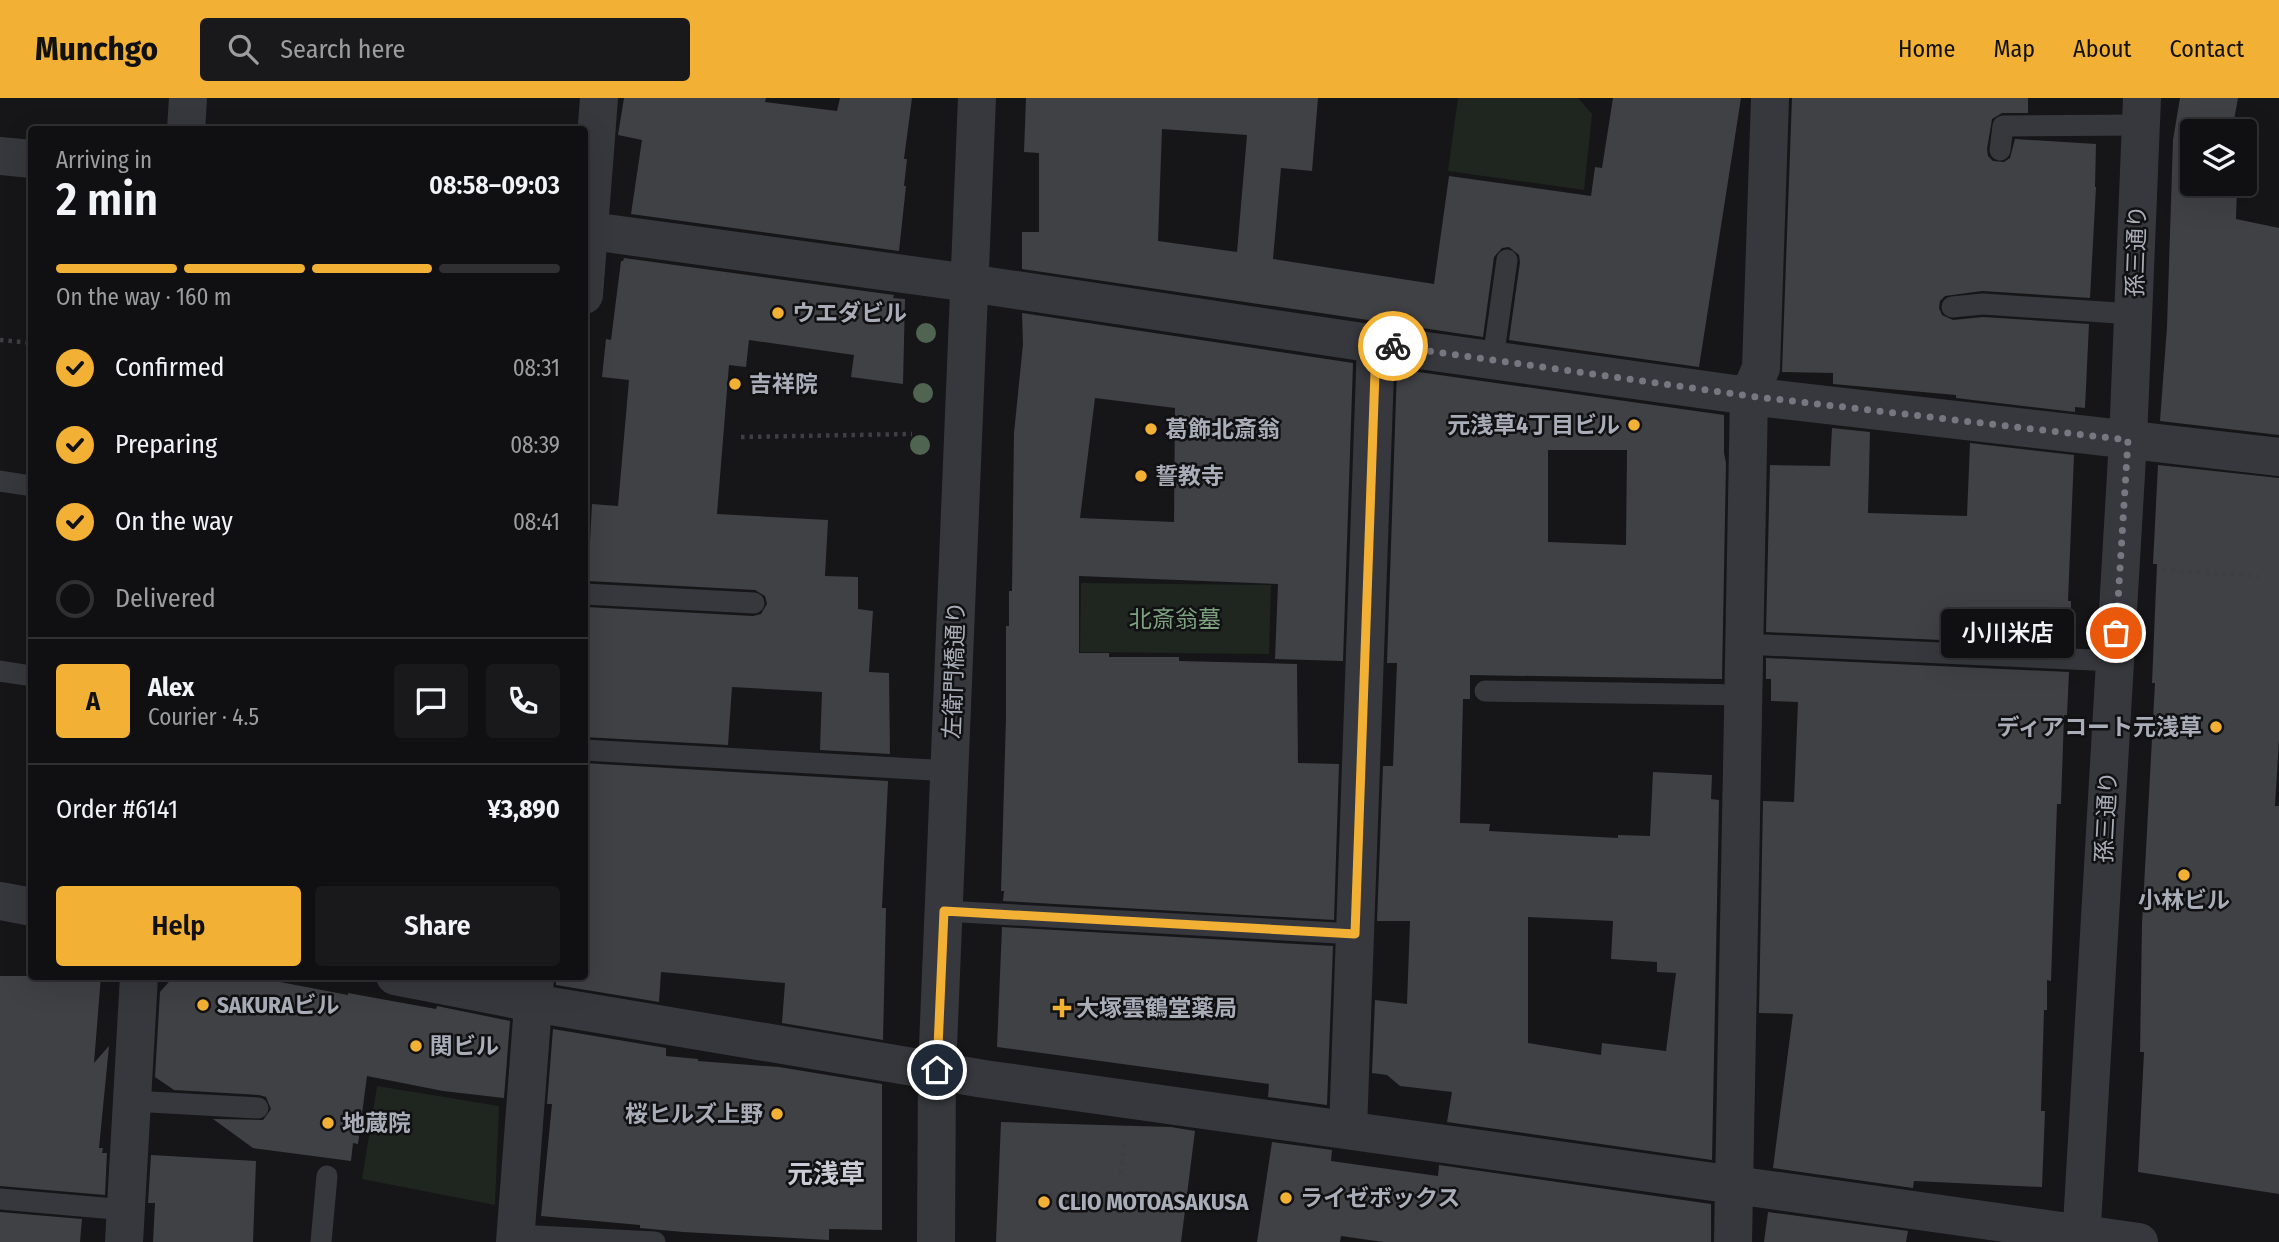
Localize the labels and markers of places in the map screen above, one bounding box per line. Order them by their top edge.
place label: ウエダビル [792,299,907,327]
marker: ウエダビル [770,305,786,321]
place label: 吉祥院 [749,370,818,398]
marker: 吉祥院 [727,376,743,392]
place label: 元浅草4丁目ビル [1447,411,1620,439]
place label: 葛飾北斎翁 [1165,415,1280,443]
marker: 元浅草4丁目ビル [1626,417,1642,433]
marker: 葛飾北斎翁 [1143,421,1159,437]
place label: 誓教寺 [1155,462,1224,490]
marker: 誓教寺 [1133,468,1149,484]
pin [2086,603,2146,663]
callout: 小川米店 [1941,608,2074,658]
place label: ディアコート元浅草 [1997,713,2202,741]
marker: ディアコート元浅草 [2208,719,2224,735]
marker: 小林ビル [2176,867,2192,883]
place label: 小林ビル [2138,886,2230,914]
place label: SAKURAビル [217,991,339,1019]
place label: 大塚雲鶴堂薬局 [1076,994,1237,1022]
marker: SAKURAビル [195,997,211,1013]
marker: 大塚雲鶴堂薬局 [1054,1000,1070,1016]
place label: 関ビル [430,1032,499,1060]
marker: 関ビル [408,1038,424,1054]
pin [907,1040,967,1100]
place label: 桜ヒルズ上野 [625,1100,763,1128]
marker: 桜ヒルズ上野 [769,1106,785,1122]
place label: 地蔵院 [342,1109,411,1137]
marker: 地蔵院 [320,1115,336,1131]
place label: ライゼボックス [1300,1184,1460,1212]
place label: CLIO MOTOASAKUSA [1058,1188,1249,1216]
marker: ライゼボックス [1278,1190,1294,1206]
marker: CLIO MOTOASAKUSA [1036,1194,1052,1210]

